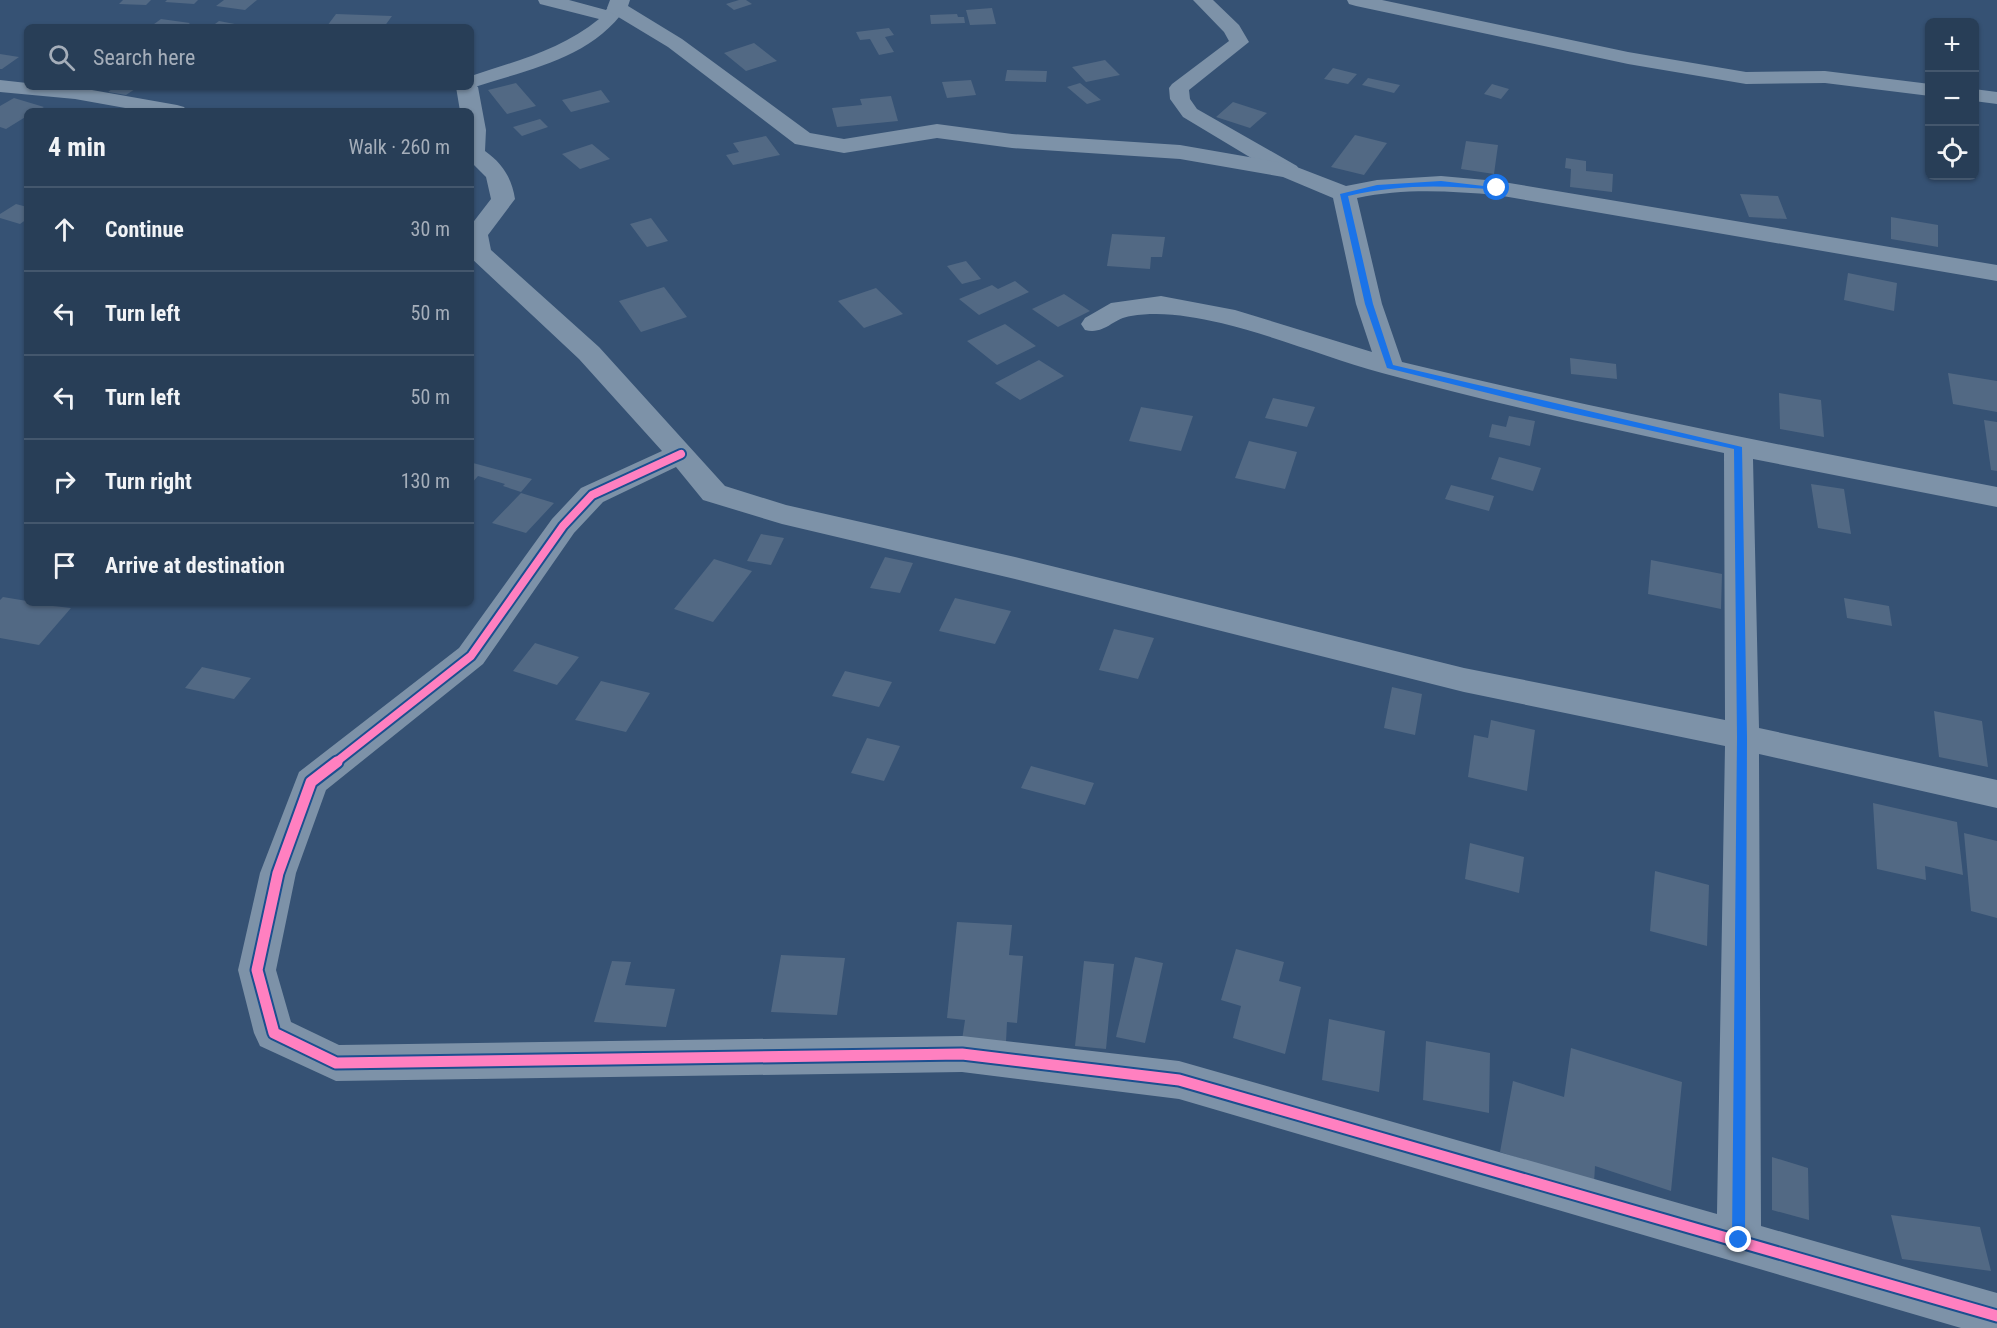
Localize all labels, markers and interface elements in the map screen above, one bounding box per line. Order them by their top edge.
map controls [1925,18,1979,180]
button: + [1925,18,1979,72]
search box [24,24,474,90]
icon: search [45,41,78,74]
text: Search here [93,45,195,70]
button: − [1925,72,1979,126]
button: locate [1925,126,1979,180]
text: 4 min [48,132,106,162]
text: Walk · 260 m [349,135,450,159]
route start [1483,174,1509,200]
icon: ahead [48,213,81,246]
text: Continue [105,217,184,242]
text: 30 m [411,217,450,241]
icon: left [48,297,81,330]
text: Turn left [105,301,180,326]
text: 50 m [411,301,450,325]
icon: left [48,381,81,414]
text: Turn left [105,385,180,410]
text: 50 m [411,385,450,409]
icon: right [48,465,81,498]
text: Turn right [105,469,192,494]
text: 130 m [401,469,450,493]
icon: arrive [48,549,81,582]
text: Arrive at destination [105,553,285,578]
route end [1725,1226,1751,1252]

